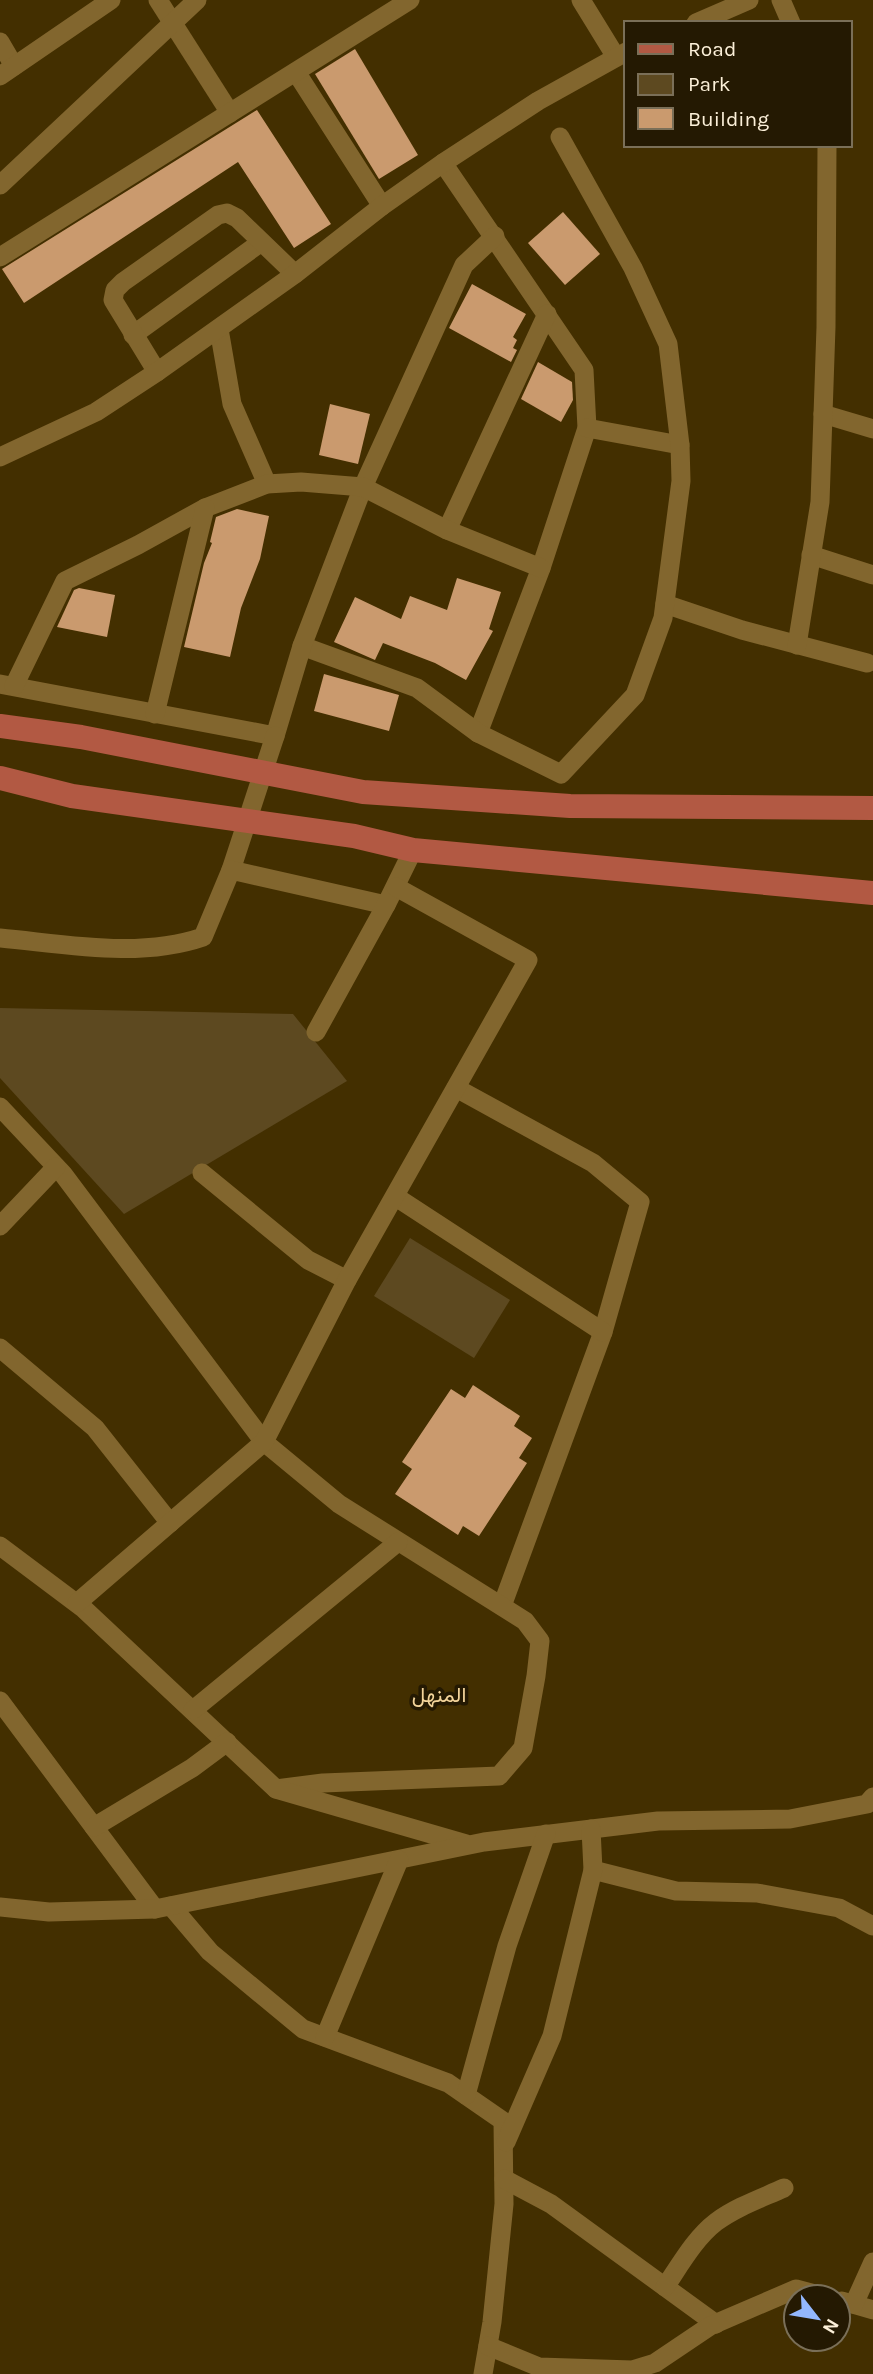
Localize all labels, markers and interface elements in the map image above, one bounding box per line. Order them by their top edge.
legend [624,21,852,147]
text: Road [688,37,736,61]
text: Park [688,72,731,96]
text: Building [688,107,769,131]
district label: المنهل [412,1683,466,1708]
north arrow [782,2283,852,2353]
text: N [818,2315,844,2338]

